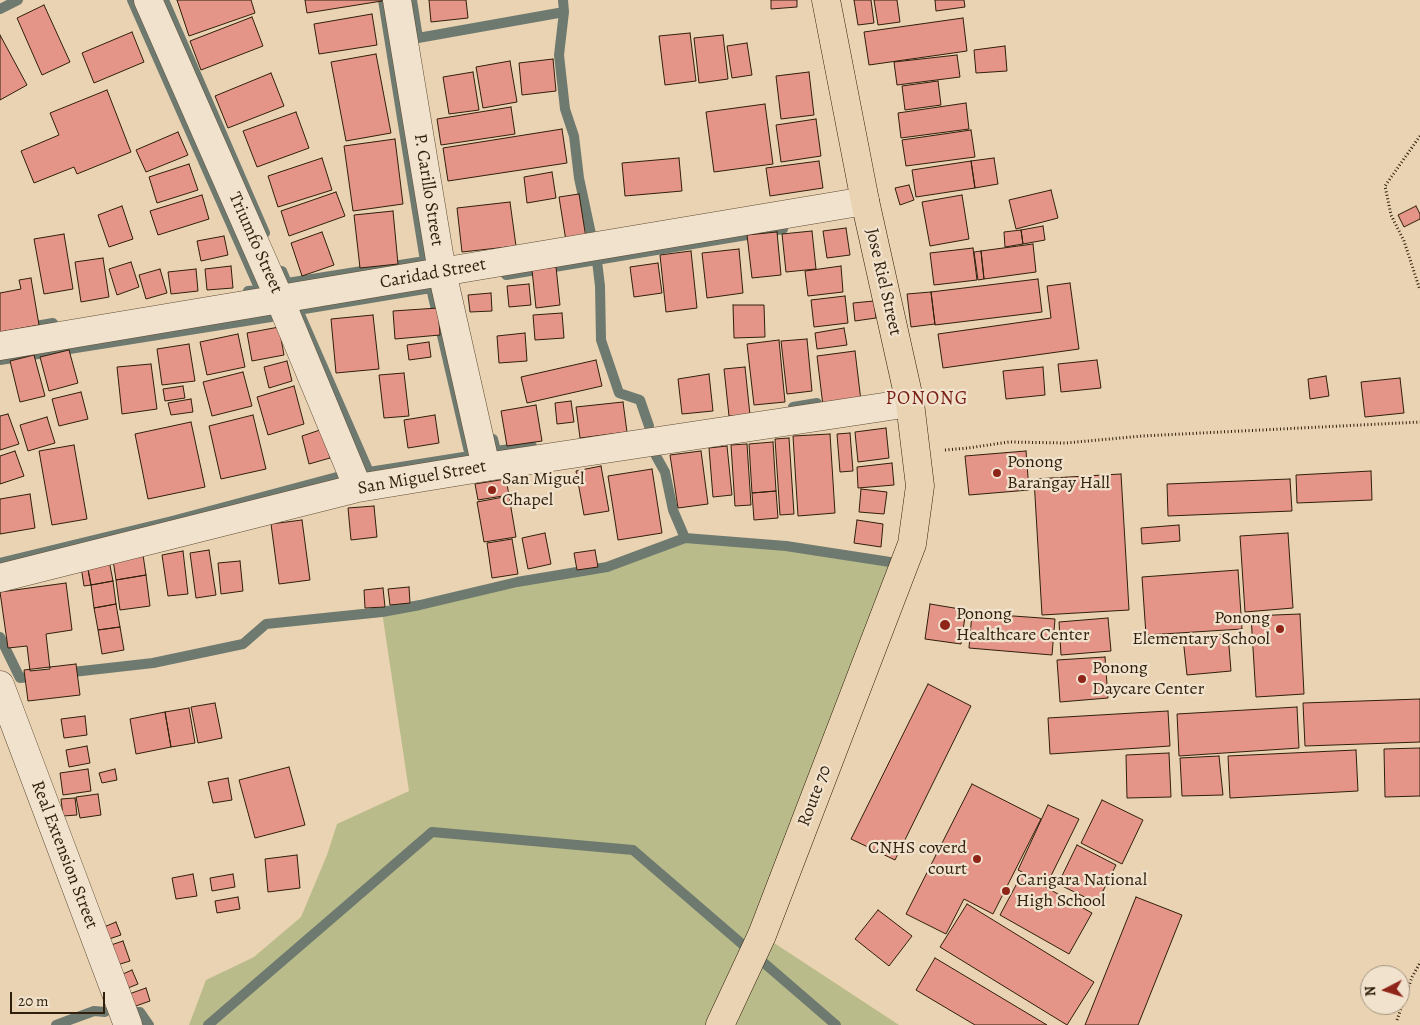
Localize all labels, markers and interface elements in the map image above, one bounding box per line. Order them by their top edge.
street label: P. Carillo Street [408,132,448,248]
street label: Triumfo Street [223,189,287,297]
street label: Jose Riel Street [860,226,906,338]
street label: Caridad Street [378,254,488,294]
district label: PONONG [885,388,969,410]
place label: Ponong Barangay Hall [1007,452,1110,494]
street label: San Miguel Street [356,456,488,500]
marker: Ponong Barangay Hall [991,467,1003,479]
place label: San Miguel Chapel [502,469,584,512]
marker: San Miguel Chapel [486,484,498,496]
place label: Ponong Healthcare Center [956,604,1090,646]
place label: Ponong Elementary School [1132,608,1270,650]
marker: Ponong Healthcare Center [938,618,952,632]
marker: Ponong Elementary School [1274,623,1286,635]
place label: Ponong Daycare Center [1092,658,1204,701]
marker: Ponong Daycare Center [1076,673,1088,685]
street label: Route 70 [793,762,837,830]
street label: Real Extension Street [26,778,102,932]
place label: CNHS coverd court [868,838,967,881]
marker: CNHS coverd court [971,853,983,865]
place label: Carigara National High School [1016,870,1147,912]
marker: Carigara National High School [1000,885,1012,897]
north arrow [1360,965,1410,1015]
scale bar [12,982,108,1014]
text: N [1361,985,1380,997]
text: 20 m [18,991,49,1011]

